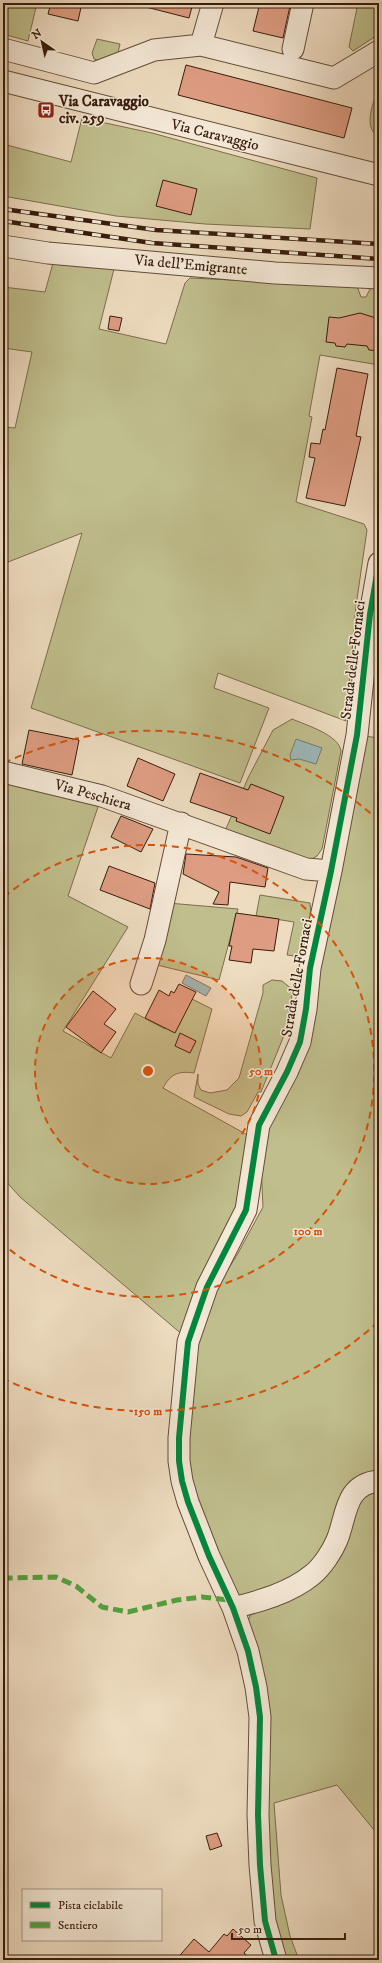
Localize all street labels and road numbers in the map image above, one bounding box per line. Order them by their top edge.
street label: Via Caravaggio [168,115,261,155]
street label: Via dell'Emigrante [133,251,248,279]
street label: Strada delle Fornaci [336,599,370,721]
street label: Via Peschiera [51,775,134,815]
street label: Strada delle Fornaci [277,917,317,1039]

